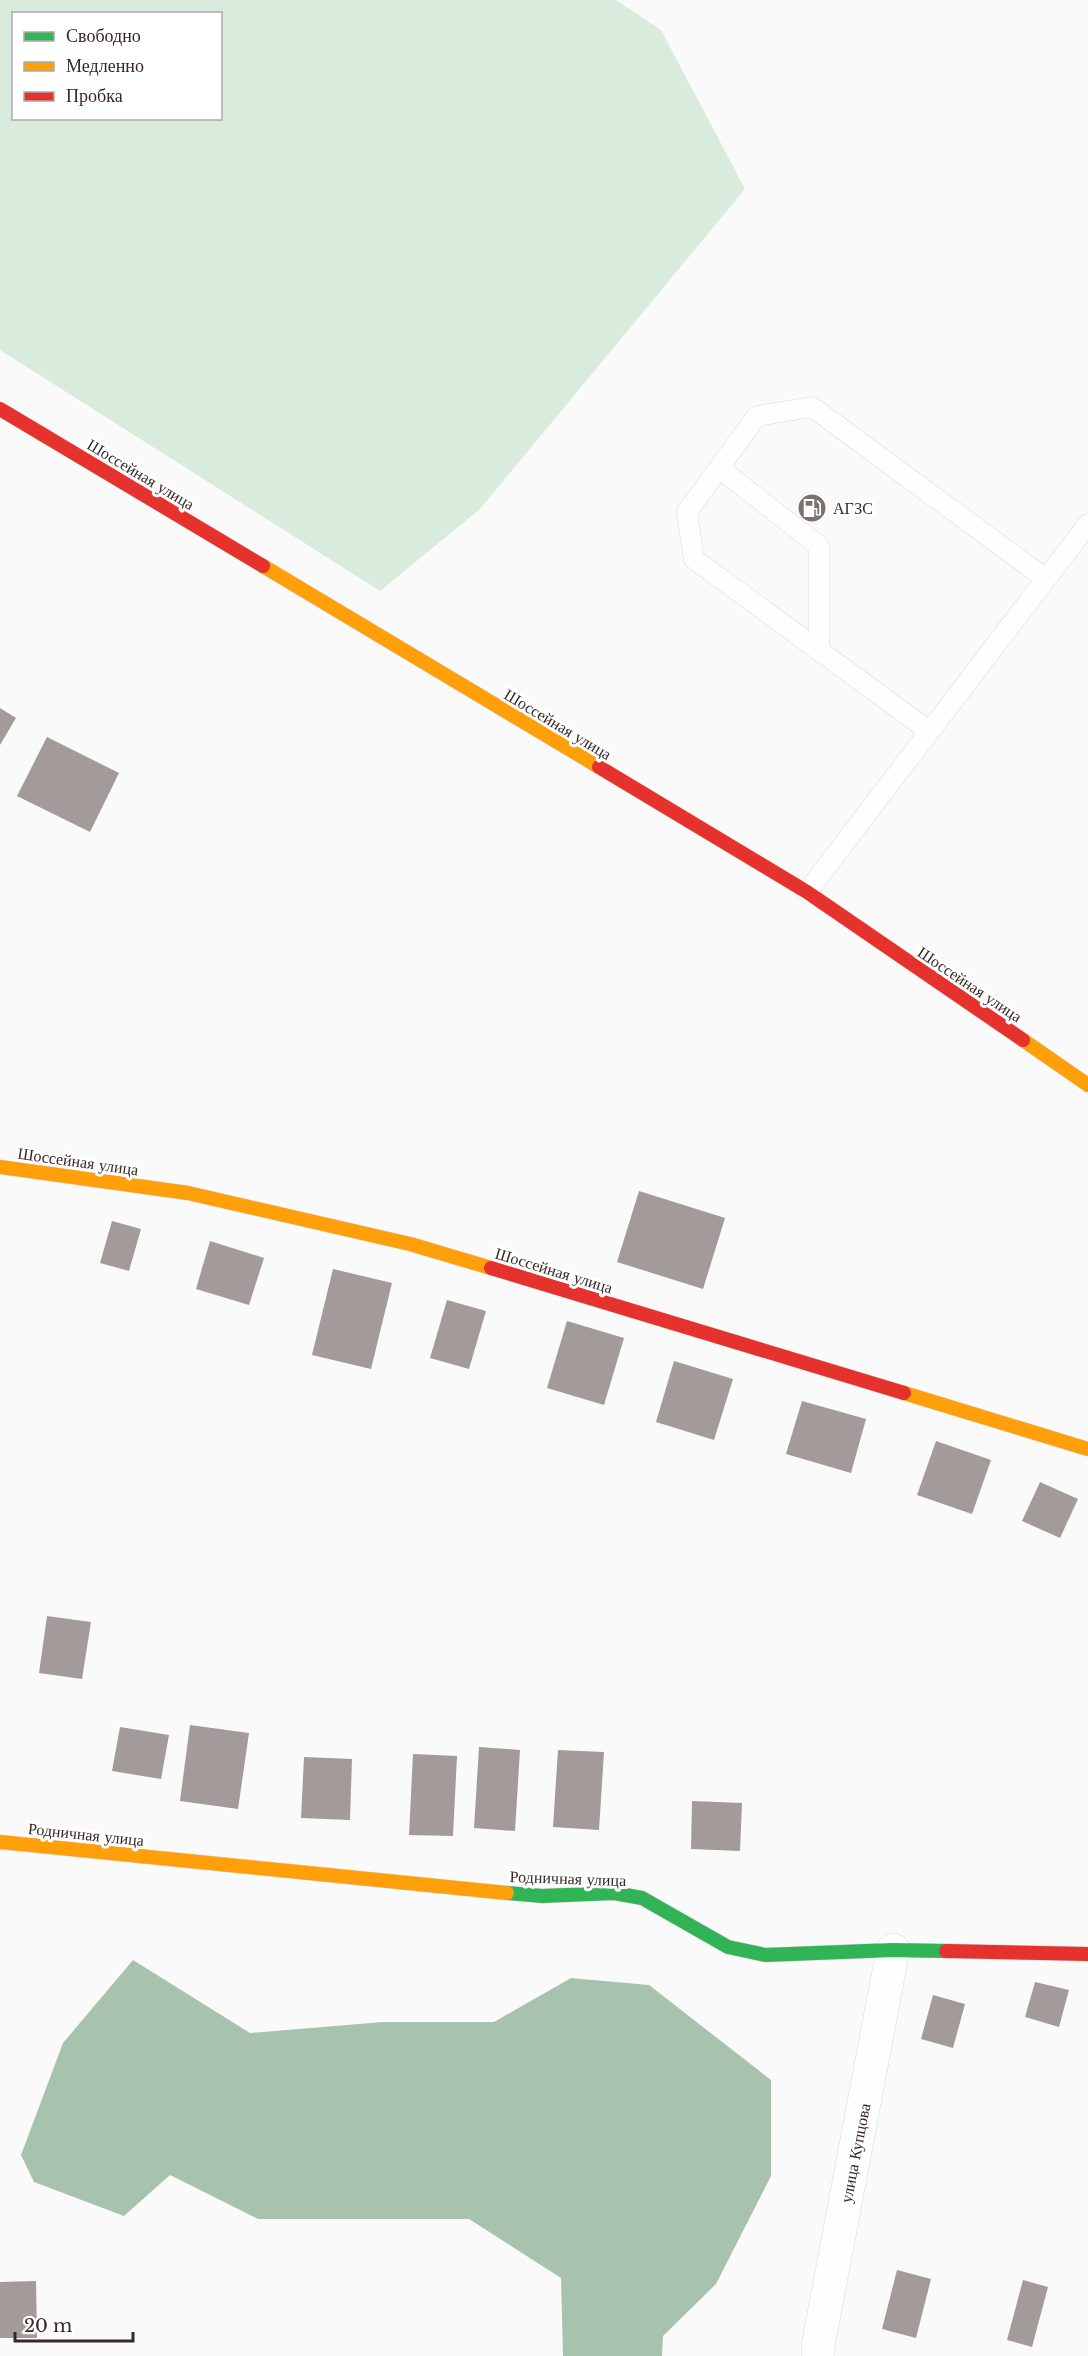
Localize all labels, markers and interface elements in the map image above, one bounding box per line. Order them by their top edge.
legend [12,12,222,120]
text: Свободно [66,25,141,47]
text: Медленно [66,55,144,77]
text: Пробка [66,85,123,107]
street label: Шоссейная улица [84,434,198,514]
fuel station icon: АГЗС [796,492,828,524]
place label: АГЗС [833,498,873,518]
street label: Шоссейная улица [501,684,615,764]
street label: Шоссейная улица [914,942,1026,1026]
street label: Шоссейная улица [16,1143,140,1179]
street label: Шоссейная улица [493,1243,615,1297]
street label: Родничная улица [27,1818,145,1850]
street label: Родничная улица [509,1866,627,1890]
street label: улица Купцова [836,2101,874,2205]
scale bar [15,2305,134,2343]
text: 20 m [24,2315,72,2337]

